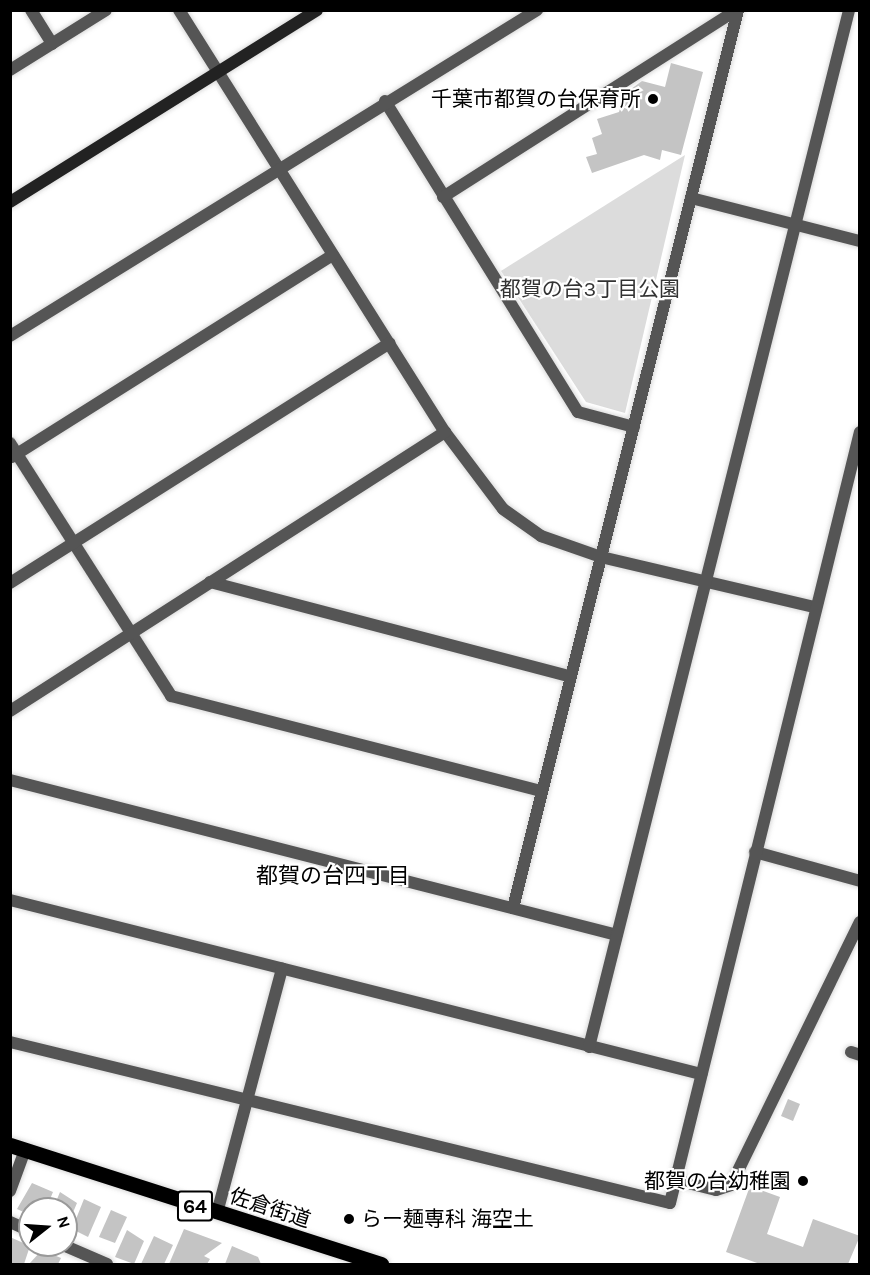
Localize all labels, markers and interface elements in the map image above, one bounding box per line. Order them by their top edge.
place label: 千葉市都賀の台保育所 [431,86,641,112]
marker: 千葉市都賀の台保育所 [646,92,660,106]
park label: 都賀の台3丁目公園 [500,276,680,302]
district label: 都賀の台四丁目 [256,864,410,890]
place label: 都賀の台幼稚園 [644,1168,791,1194]
marker: 都賀の台幼稚園 [796,1174,810,1188]
street label: 佐倉街道 [226,1183,314,1233]
road number: 64 [176,1189,214,1223]
north arrow [18,1197,78,1257]
place label: らー麺専科 海空土 [361,1206,534,1232]
marker: らー麺専科 海空土 [342,1212,356,1226]
text: N [53,1214,75,1230]

